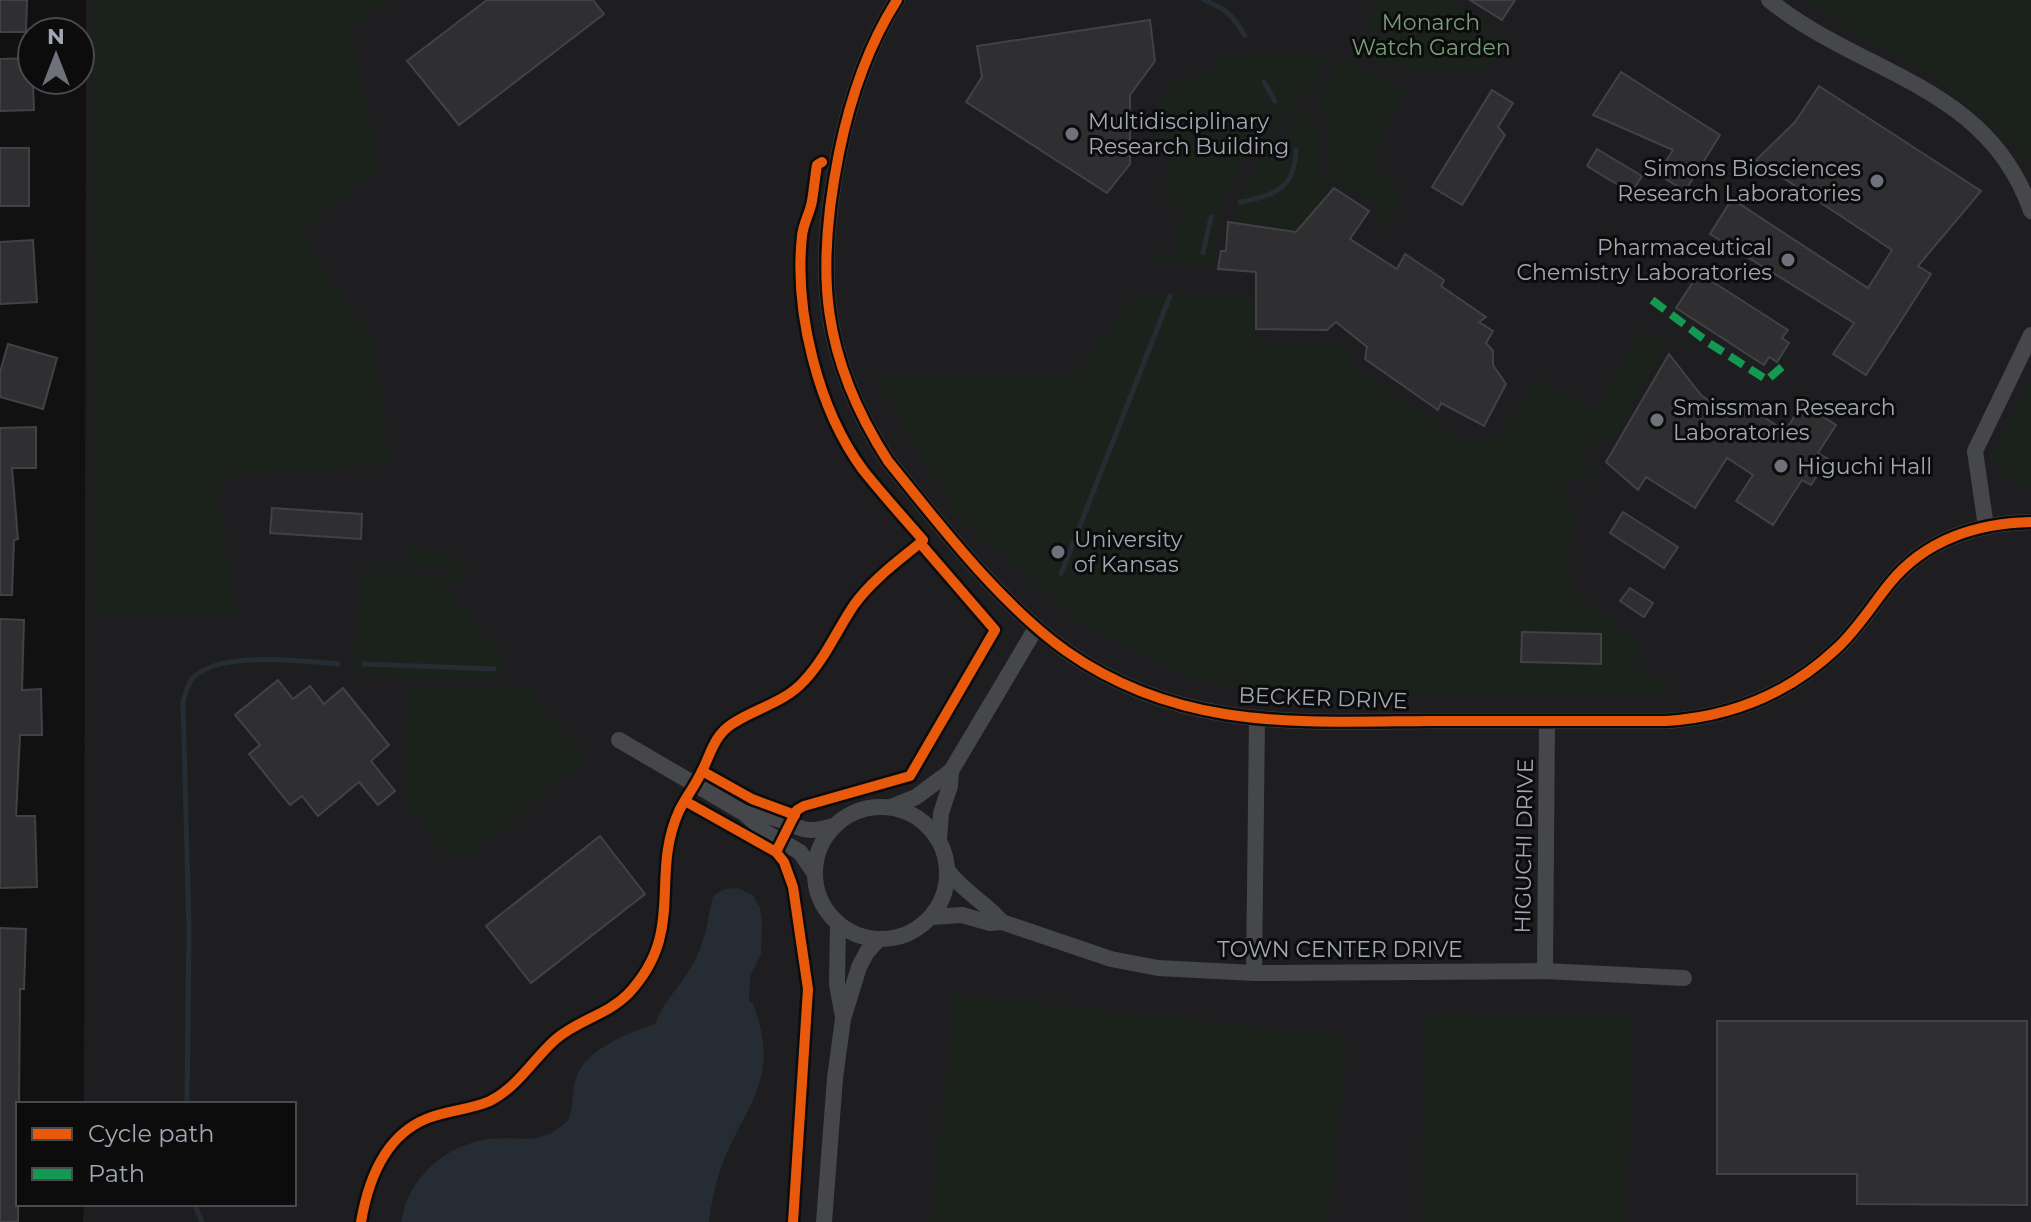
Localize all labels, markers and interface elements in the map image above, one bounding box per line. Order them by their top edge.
park label: Monarch Watch Garden [1351,9,1511,61]
north arrow [16,16,96,96]
text: N [47,23,65,50]
place label: Multidisciplinary Research Building [1088,108,1289,160]
marker: Multidisciplinary Research Building [1063,125,1081,143]
place label: Simons Biosciences Research Laboratories [1617,155,1861,207]
marker: Simons Biosciences Research Laboratories [1868,172,1886,190]
place label: Pharmaceutical Chemistry Laboratories [1516,234,1772,286]
marker: Pharmaceutical Chemistry Laboratories [1779,251,1797,269]
place label: Smissman Research Laboratories [1673,394,1896,446]
marker: Smissman Research Laboratories [1648,411,1666,429]
place label: Higuchi Hall [1797,453,1932,480]
marker: Higuchi Hall [1772,457,1790,475]
place label: University of Kansas [1074,526,1182,578]
marker: University of Kansas [1049,543,1067,561]
street label: BECKER DRIVE [1238,682,1408,714]
street label: HIGUCHI DRIVE [1509,758,1539,934]
street label: TOWN CENTER DRIVE [1217,936,1463,963]
legend [16,1102,296,1206]
text: Cycle path [88,1119,215,1148]
text: Path [88,1159,145,1188]

